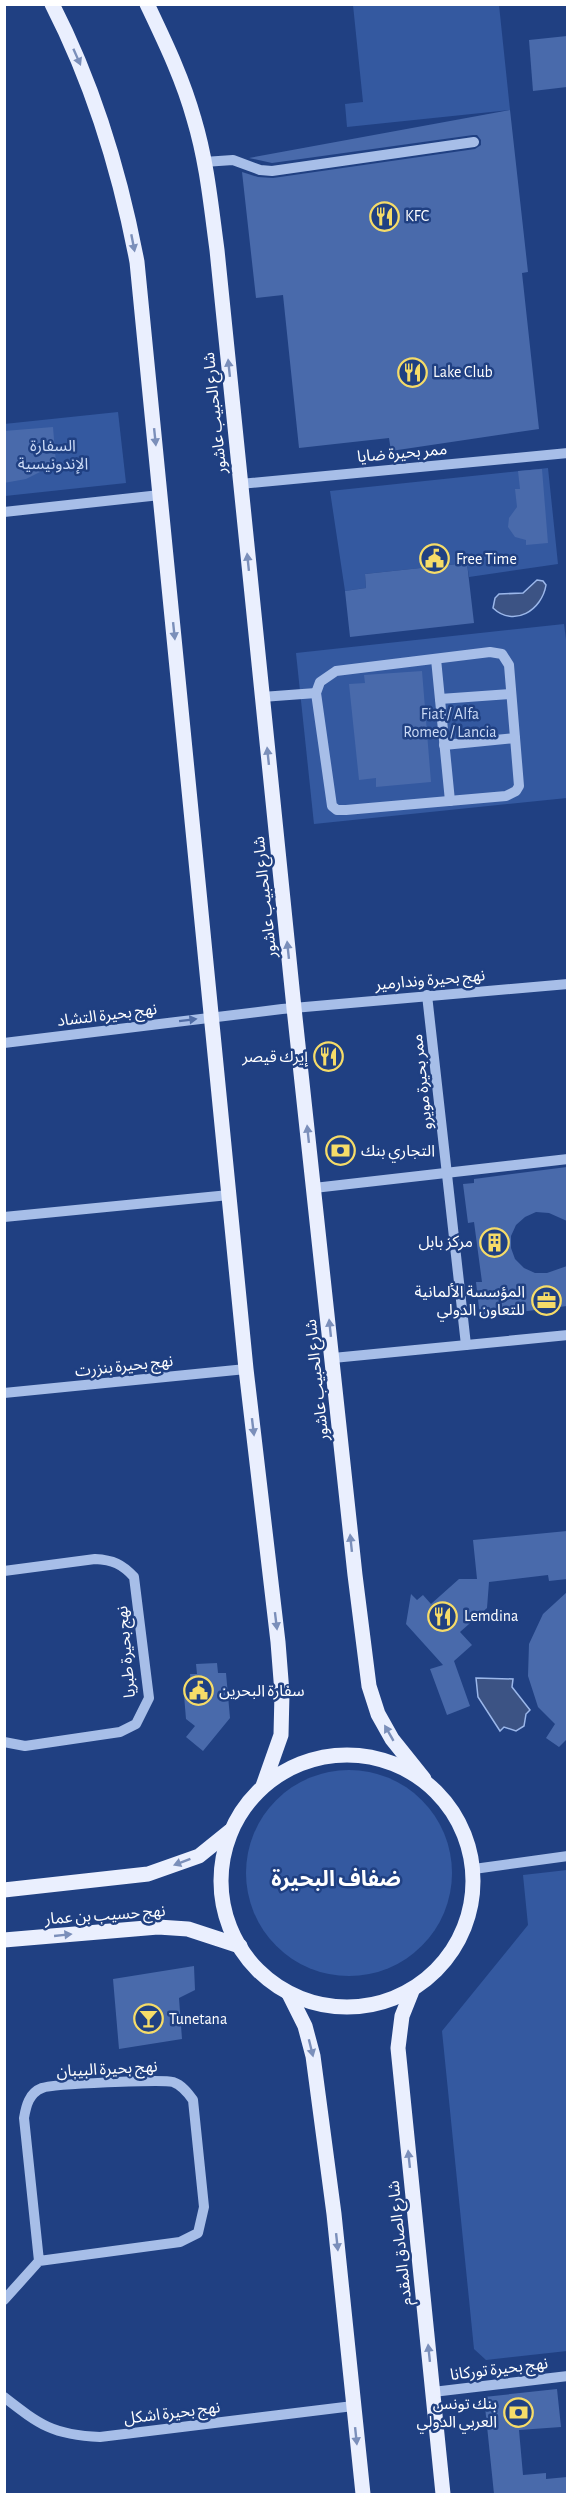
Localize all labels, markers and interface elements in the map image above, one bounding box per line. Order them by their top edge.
one-way arrow [72,49,82,67]
restaurant icon: KFC [368,200,400,232]
place label: KFC [405,208,429,224]
one-way arrow [129,234,138,253]
street label: شارع الحبيب عاشور [201,351,233,476]
restaurant icon: Lake Club [396,356,428,388]
one-way arrow [224,358,233,377]
place label: Lake Club [433,364,493,380]
one-way arrow [150,428,160,447]
park label: السفارة الإندونيسية [18,438,88,474]
street label: ممر بحيرة ضايا [356,441,448,466]
public building icon: Free Time [419,543,451,575]
place label: Free Time [456,551,517,567]
one-way arrow [243,552,253,571]
one-way arrow [169,622,179,641]
park label: Fiat / Alfa Romeo / Lancia [403,706,497,740]
one-way arrow [263,746,273,765]
street label: شارع الحبيب عاشور [251,835,283,960]
one-way arrow [283,940,293,959]
street label: نهج بحيرة وندارمير [373,967,486,997]
street label: نهج بحيرة التشاد [56,1001,158,1033]
one-way arrow [178,1016,197,1025]
street label: ممر بحيرة مويرو [409,1033,436,1131]
restaurant icon: إيرك قيصر [313,1041,345,1073]
place label: إيرك قيصر [241,1049,309,1067]
one-way arrow [304,1125,313,1144]
bank icon: التجاري بنك [324,1135,356,1167]
place label: التجاري بنك [361,1143,435,1163]
building icon: مركز بابل [478,1226,510,1258]
place label: مركز بابل [418,1234,473,1251]
place label: المؤسسة الألمانية للتعاون الدولي [414,1283,525,1322]
office icon: المؤسسة الألمانية للتعاون الدولي [530,1285,562,1317]
street label: شارع الحبيب عاشور [303,1318,335,1443]
one-way arrow [325,1318,335,1337]
street label: نهج بحيرة بنزرت [74,1353,174,1383]
one-way arrow [248,1418,258,1437]
one-way arrow [346,1533,356,1552]
restaurant icon: Lemdina [427,1600,459,1632]
street label: نهج بحيرة طبريا [114,1605,142,1699]
place label: Lemdina [464,1608,518,1624]
one-way arrow [271,1611,281,1630]
public building icon: سفارة البحرين [182,1675,214,1707]
place label: سفارة البحرين [219,1683,304,1700]
one-way arrow [383,1725,394,1741]
one-way arrow [172,1858,190,1868]
district label: ضفاف البحيرة [271,1867,401,1891]
street label: نهج حسيب بن عمار [43,1903,166,1931]
one-way arrow [53,1930,72,1940]
bar icon: Tunetana [132,2003,164,2035]
place label: Tunetana [169,2011,227,2027]
one-way arrow [307,2039,317,2058]
street label: نهج بحيرة البيبان [56,2058,158,2084]
one-way arrow [404,2149,414,2168]
street label: شارع الصادق المقدم [385,2179,419,2306]
one-way arrow [332,2232,342,2251]
one-way arrow [424,2343,434,2362]
street label: نهج بحيرة توركانا [449,2355,549,2387]
place label: بنك تونس العربي الدولي [417,2396,497,2434]
bank icon: بنك تونس العربي الدولي [502,2397,534,2429]
street label: نهج بحيرة اشكل [123,2399,222,2431]
one-way arrow [351,2426,361,2445]

